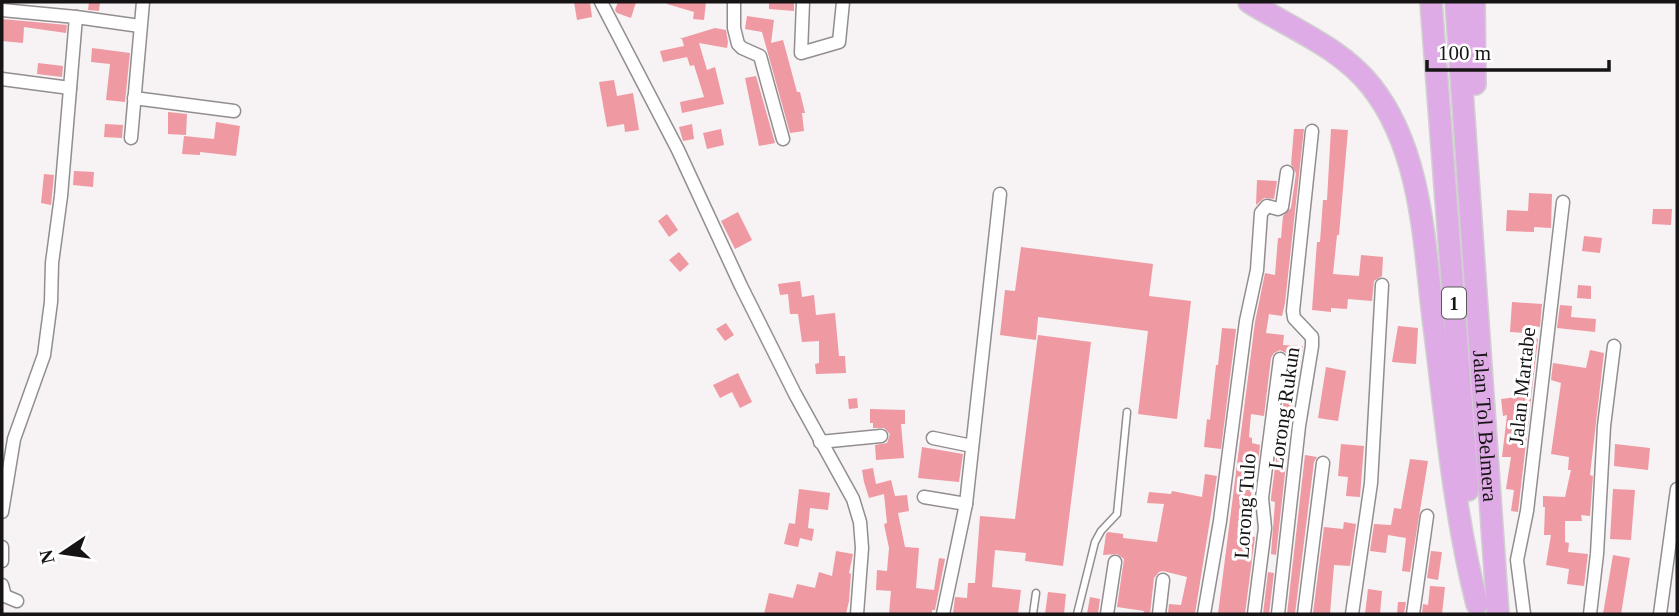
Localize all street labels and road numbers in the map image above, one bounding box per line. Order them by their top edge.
road number: 1 [1442,288,1466,318]
street label: Jalan Martabe [1504,326,1540,446]
street label: Lorong Rukun [1264,345,1305,471]
street label: Jalan Tol Belmera [1468,349,1502,503]
street label: Lorong Tulo [1229,452,1261,560]

